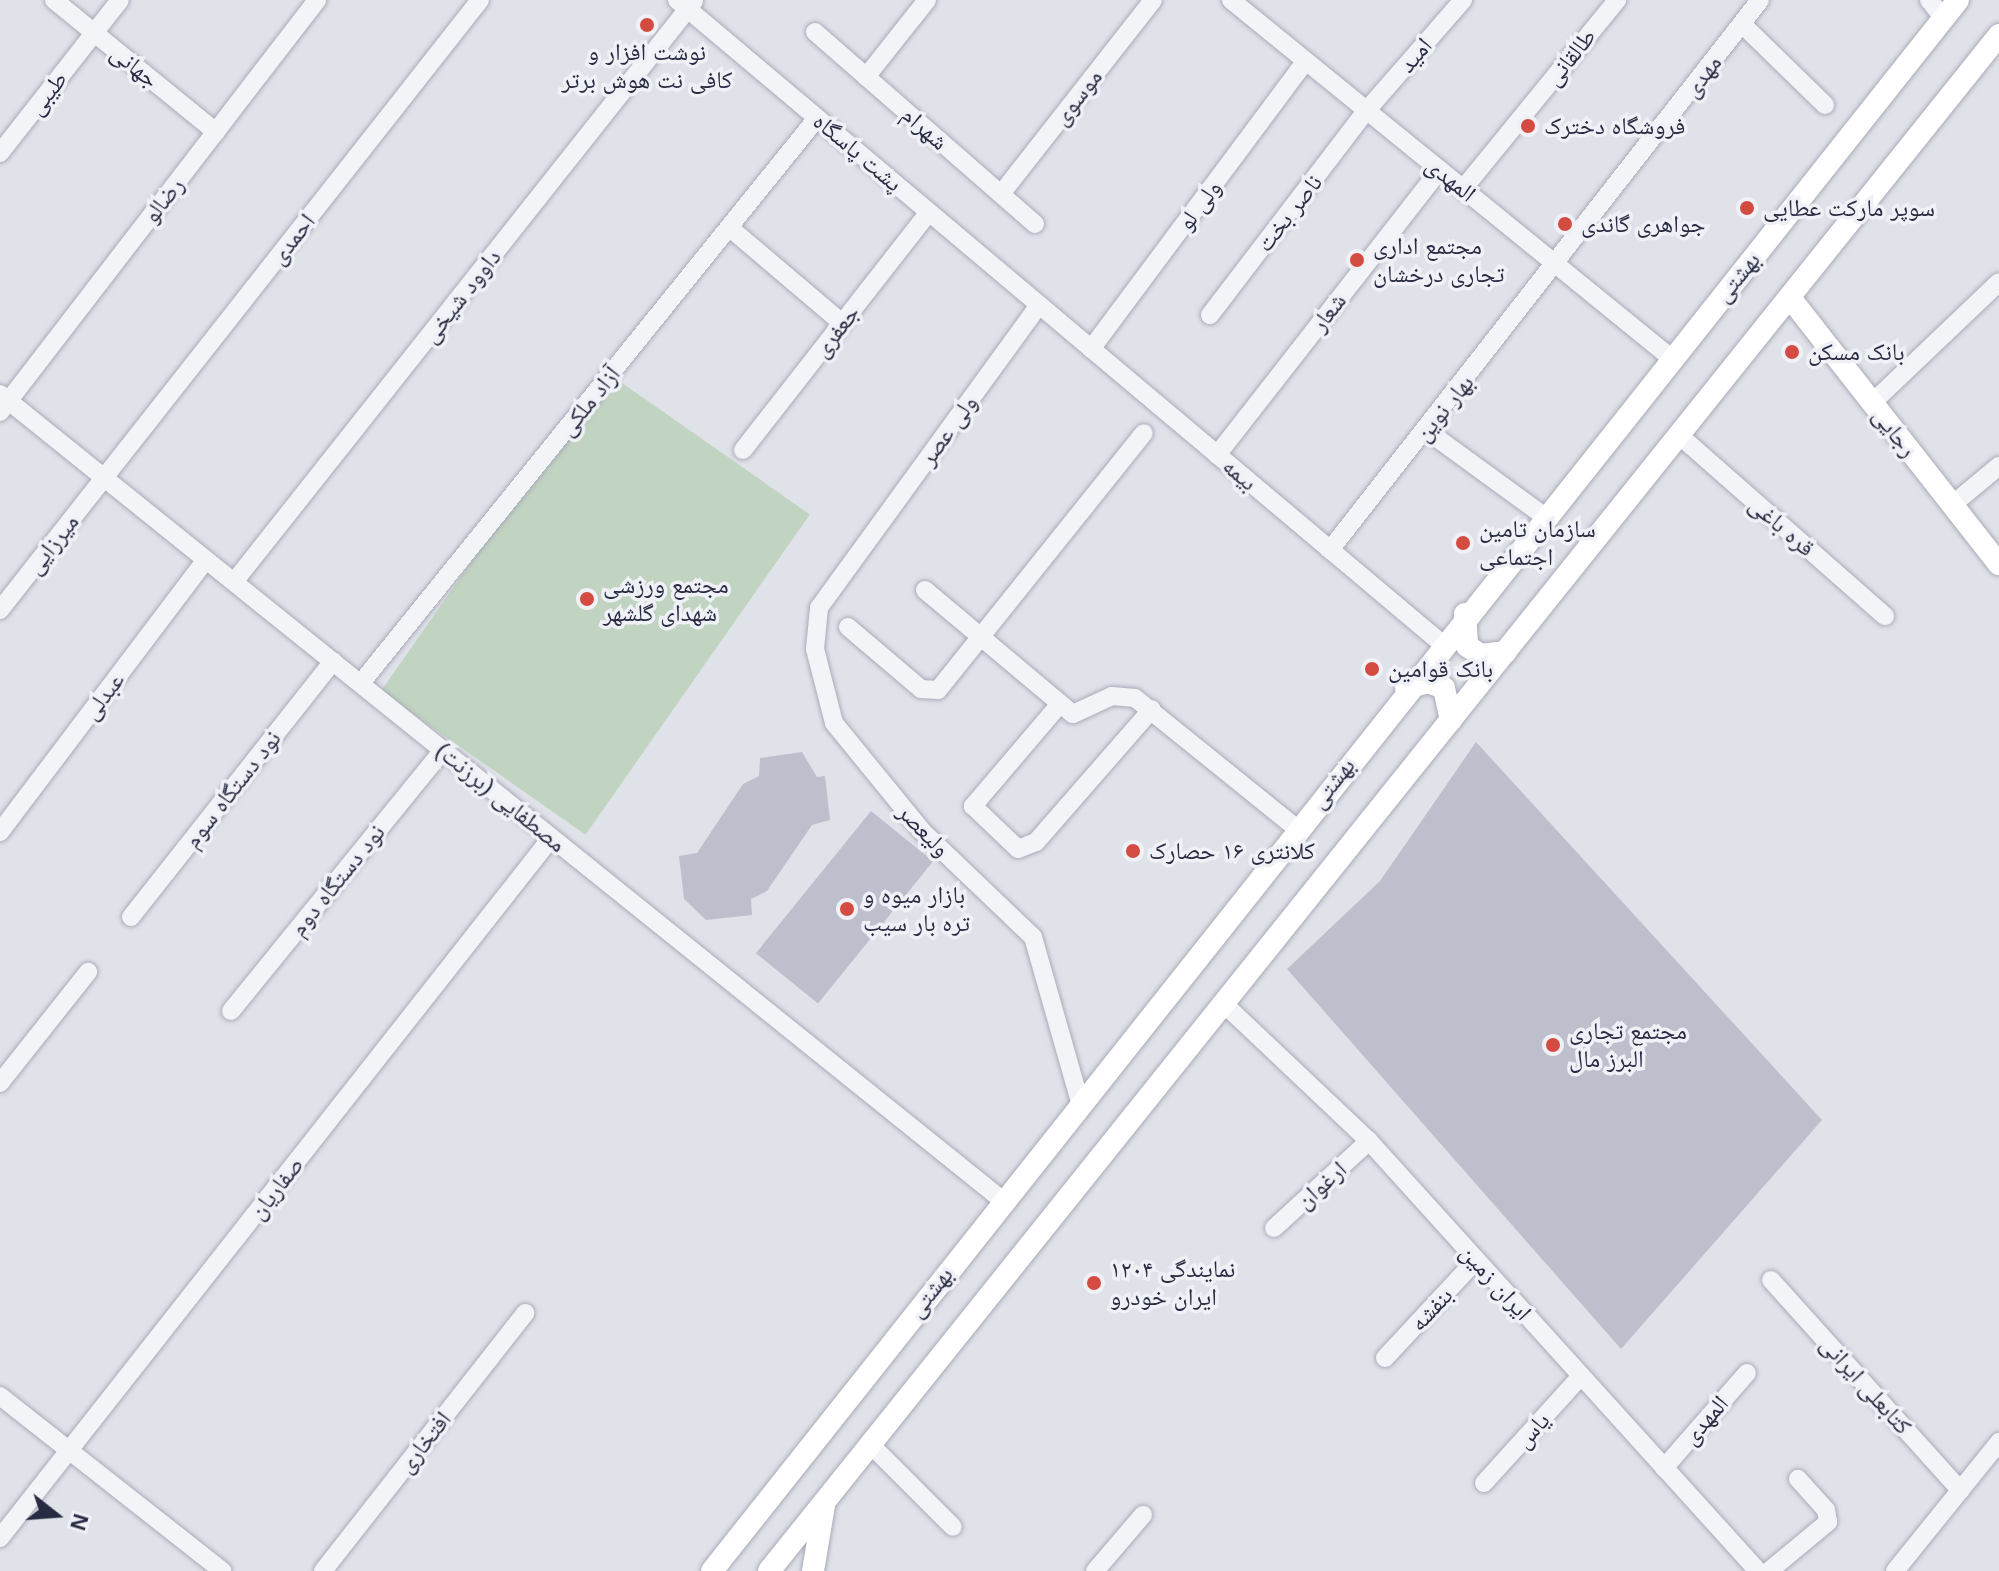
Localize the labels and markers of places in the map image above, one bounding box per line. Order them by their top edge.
marker: نوشت افزار و کافی نت هوش برتر [638,16,656,34]
place label: نوشت افزار و کافی نت هوش برتر [562,38,732,94]
place label: فروشگاه دخترک [1544,112,1685,140]
marker: فروشگاه دخترک [1519,117,1537,135]
place label: سوپر مارکت عطایی [1763,194,1935,222]
marker: سوپر مارکت عطایی [1738,199,1756,217]
place label: جواهری گاندی [1581,210,1705,238]
marker: جواهری گاندی [1556,215,1574,233]
place label: مجتمع اداری تجاری درخشان [1373,232,1505,288]
marker: مجتمع اداری تجاری درخشان [1348,251,1366,269]
place label: بانک مسکن [1808,338,1904,366]
marker: بانک مسکن [1783,343,1801,361]
place label: سازمان تامین اجتماعی [1479,515,1596,571]
marker: سازمان تامین اجتماعی [1454,534,1472,552]
place label: مجتمع ورزشی شهدای گلشهر [603,571,729,627]
marker: مجتمع ورزشی شهدای گلشهر [578,590,596,608]
place label: بانک قوامین [1388,655,1493,683]
marker: بانک قوامین [1363,660,1381,678]
place label: کلانتری ۱۶ حصارک [1149,837,1315,865]
marker: کلانتری ۱۶ حصارک [1124,842,1142,860]
place label: بازار میوه و تره بار سیب [863,881,970,937]
marker: بازار میوه و تره بار سیب [838,900,856,918]
place label: مجتمع تجاری البرز مال [1569,1017,1687,1073]
marker: مجتمع تجاری البرز مال [1544,1036,1562,1054]
place label: ۱۲۰۴ نمایندگی ایران خودرو [1110,1255,1235,1311]
marker: ۱۲۰۴ نمایندگی ایران خودرو [1085,1274,1103,1292]

